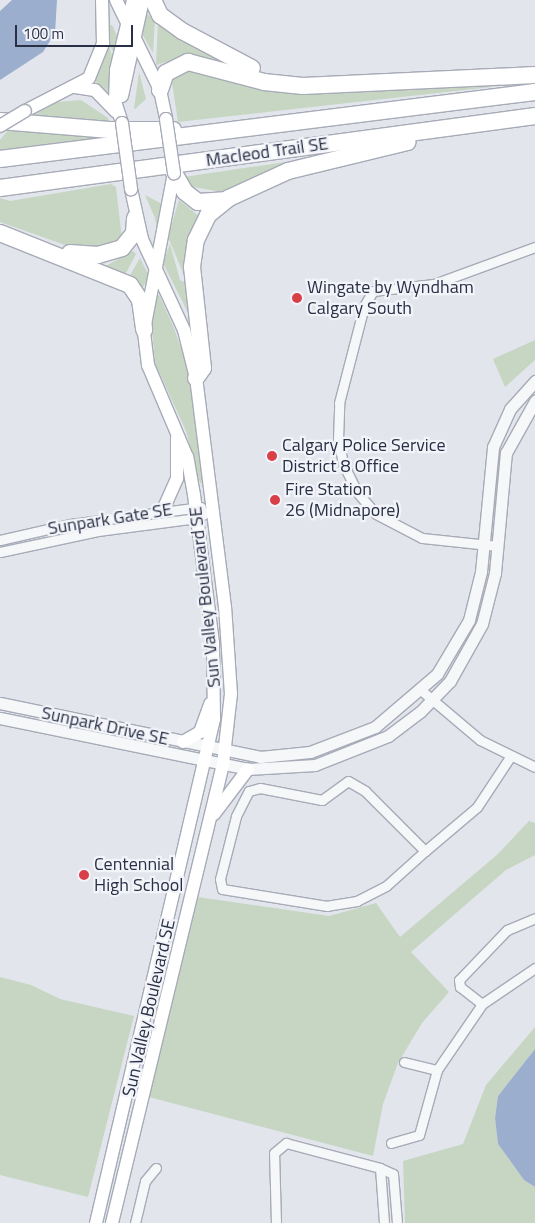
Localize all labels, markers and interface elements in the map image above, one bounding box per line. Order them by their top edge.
scale bar [18,15,135,47]
text: 100 m [23,22,64,45]
street label: Macleod Trail SE [205,133,329,171]
place label: Wingate by Wyndham Calgary South [307,277,474,320]
marker: Wingate by Wyndham Calgary South [291,292,303,304]
place label: Calgary Police Service District 8 Office [282,435,446,478]
marker: Calgary Police Service District 8 Office [266,450,278,462]
place label: Fire Station 26 (Midnapore) [285,479,400,522]
marker: Fire Station 26 (Midnapore) [269,494,281,506]
street label: Sunpark Gate SE [46,499,174,539]
street label: Sun Valley Boulevard SE [185,505,225,689]
street label: Sunpark Drive SE [40,702,170,750]
place label: Centennial High School [94,854,183,896]
marker: Centennial High School [78,869,90,881]
street label: Sun Valley Boulevard SE [118,917,180,1099]

